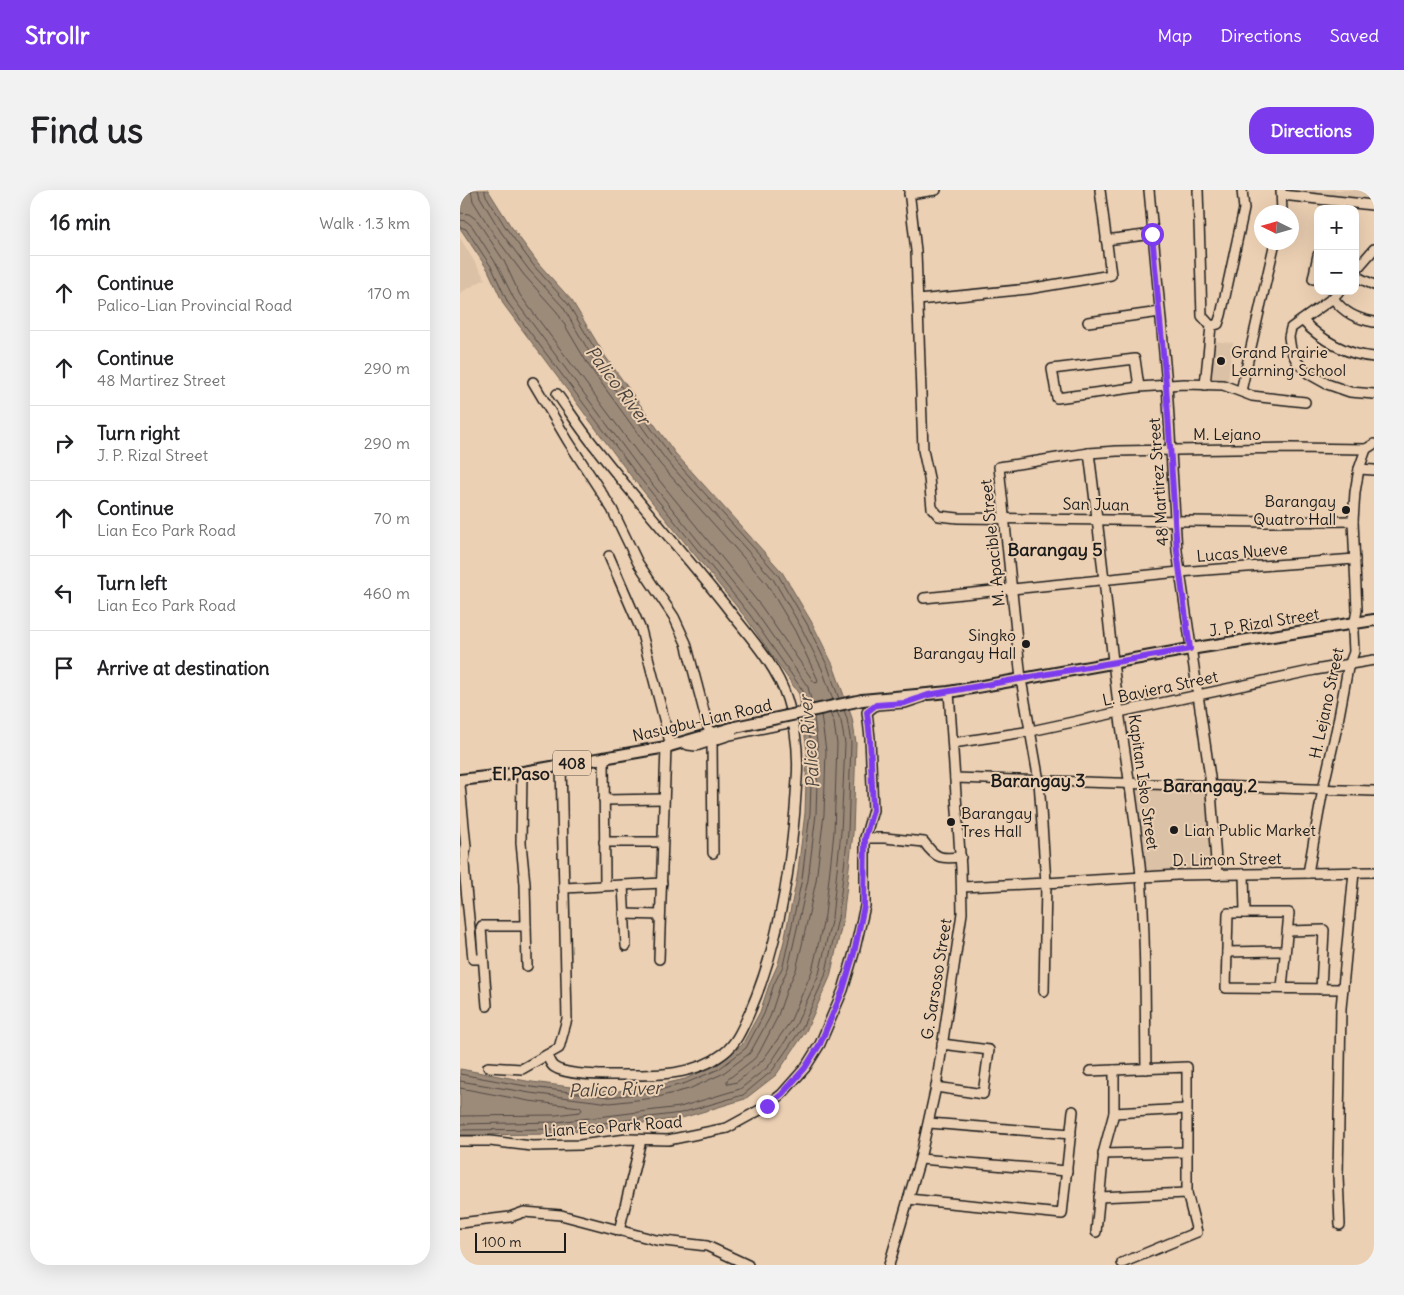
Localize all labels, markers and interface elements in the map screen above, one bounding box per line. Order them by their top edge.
text: Strollr [25,20,90,50]
text: Map [1157,24,1192,47]
text: Directions [1220,24,1302,47]
text: Saved [1330,24,1379,47]
button: Directions [1249,107,1374,154]
text: Find us [30,108,143,152]
north arrow [1254,205,1299,250]
map controls [1314,205,1359,295]
button: + [1314,205,1359,250]
text: 16 min [50,209,111,236]
text: Walk · 1.3 km [319,213,410,233]
route start [1141,223,1164,246]
button: − [1314,250,1359,295]
text: Continue [97,271,174,295]
icon: ahead [50,279,78,307]
text: 170 m [367,283,410,303]
text: Palico-Lian Provincial Road [97,295,292,315]
water label: Palico River [581,341,657,431]
place label: Grand Prairie Learning School [1231,342,1346,380]
text: Continue [97,346,174,370]
icon: ahead [50,354,78,382]
marker: Grand Prairie Learning School [1215,355,1227,367]
text: 290 m [364,358,410,378]
text: 48 Martirez Street [97,370,226,390]
street label: 48 Martirez Street [1143,417,1172,547]
text: Turn right [97,421,180,445]
street label: M. Lejano [1193,424,1261,444]
icon: right [50,429,78,457]
text: 290 m [364,433,410,453]
text: J. P. Rizal Street [97,445,208,465]
street label: M. Apacible Street [975,478,1009,608]
place label: Barangay Quatro Hall [1253,491,1336,529]
street label: San Juan [1062,493,1130,515]
text: Continue [97,496,174,520]
icon: ahead [50,504,78,532]
marker: Barangay Quatro Hall [1340,504,1352,516]
text: 70 m [374,508,410,528]
text: Lian Eco Park Road [97,520,236,540]
district label: Barangay 5 [1007,538,1103,561]
street label: Lucas Nueve [1196,538,1288,566]
text: Turn left [97,571,167,595]
icon: left [50,579,78,607]
text: 460 m [363,583,410,603]
text: Lian Eco Park Road [97,595,236,615]
street label: J. P. Rizal Street [1208,603,1321,641]
place label: Singko Barangay Hall [913,625,1016,663]
marker: Singko Barangay Hall [1020,638,1032,650]
street label: H. Lejano Street [1304,645,1348,760]
icon: arrive [50,654,78,682]
text: Arrive at destination [97,656,270,680]
street label: L. Baviera Street [1100,666,1220,710]
water label: Palico River [793,692,825,790]
street label: Nasugbu-Lian Road [630,694,774,746]
street label: Kapitan Isko Street [1125,713,1164,852]
road number: 408 [553,750,591,776]
district label: El Paso [492,762,550,785]
district label: Barangay 3 [991,769,1085,792]
district label: Barangay 2 [1163,774,1257,797]
place label: Barangay Tres Hall [961,803,1032,841]
marker: Barangay Tres Hall [945,816,957,828]
place label: Lian Public Market [1184,820,1317,840]
marker: Lian Public Market [1168,824,1180,836]
street label: D. Limon Street [1172,848,1282,870]
street label: G. Sarsoso Street [917,916,956,1041]
water label: Palico River [568,1076,665,1102]
route end [756,1095,779,1118]
street label: Lian Eco Park Road [543,1111,683,1141]
scale bar [475,1230,566,1253]
text: 100 m [482,1233,522,1251]

